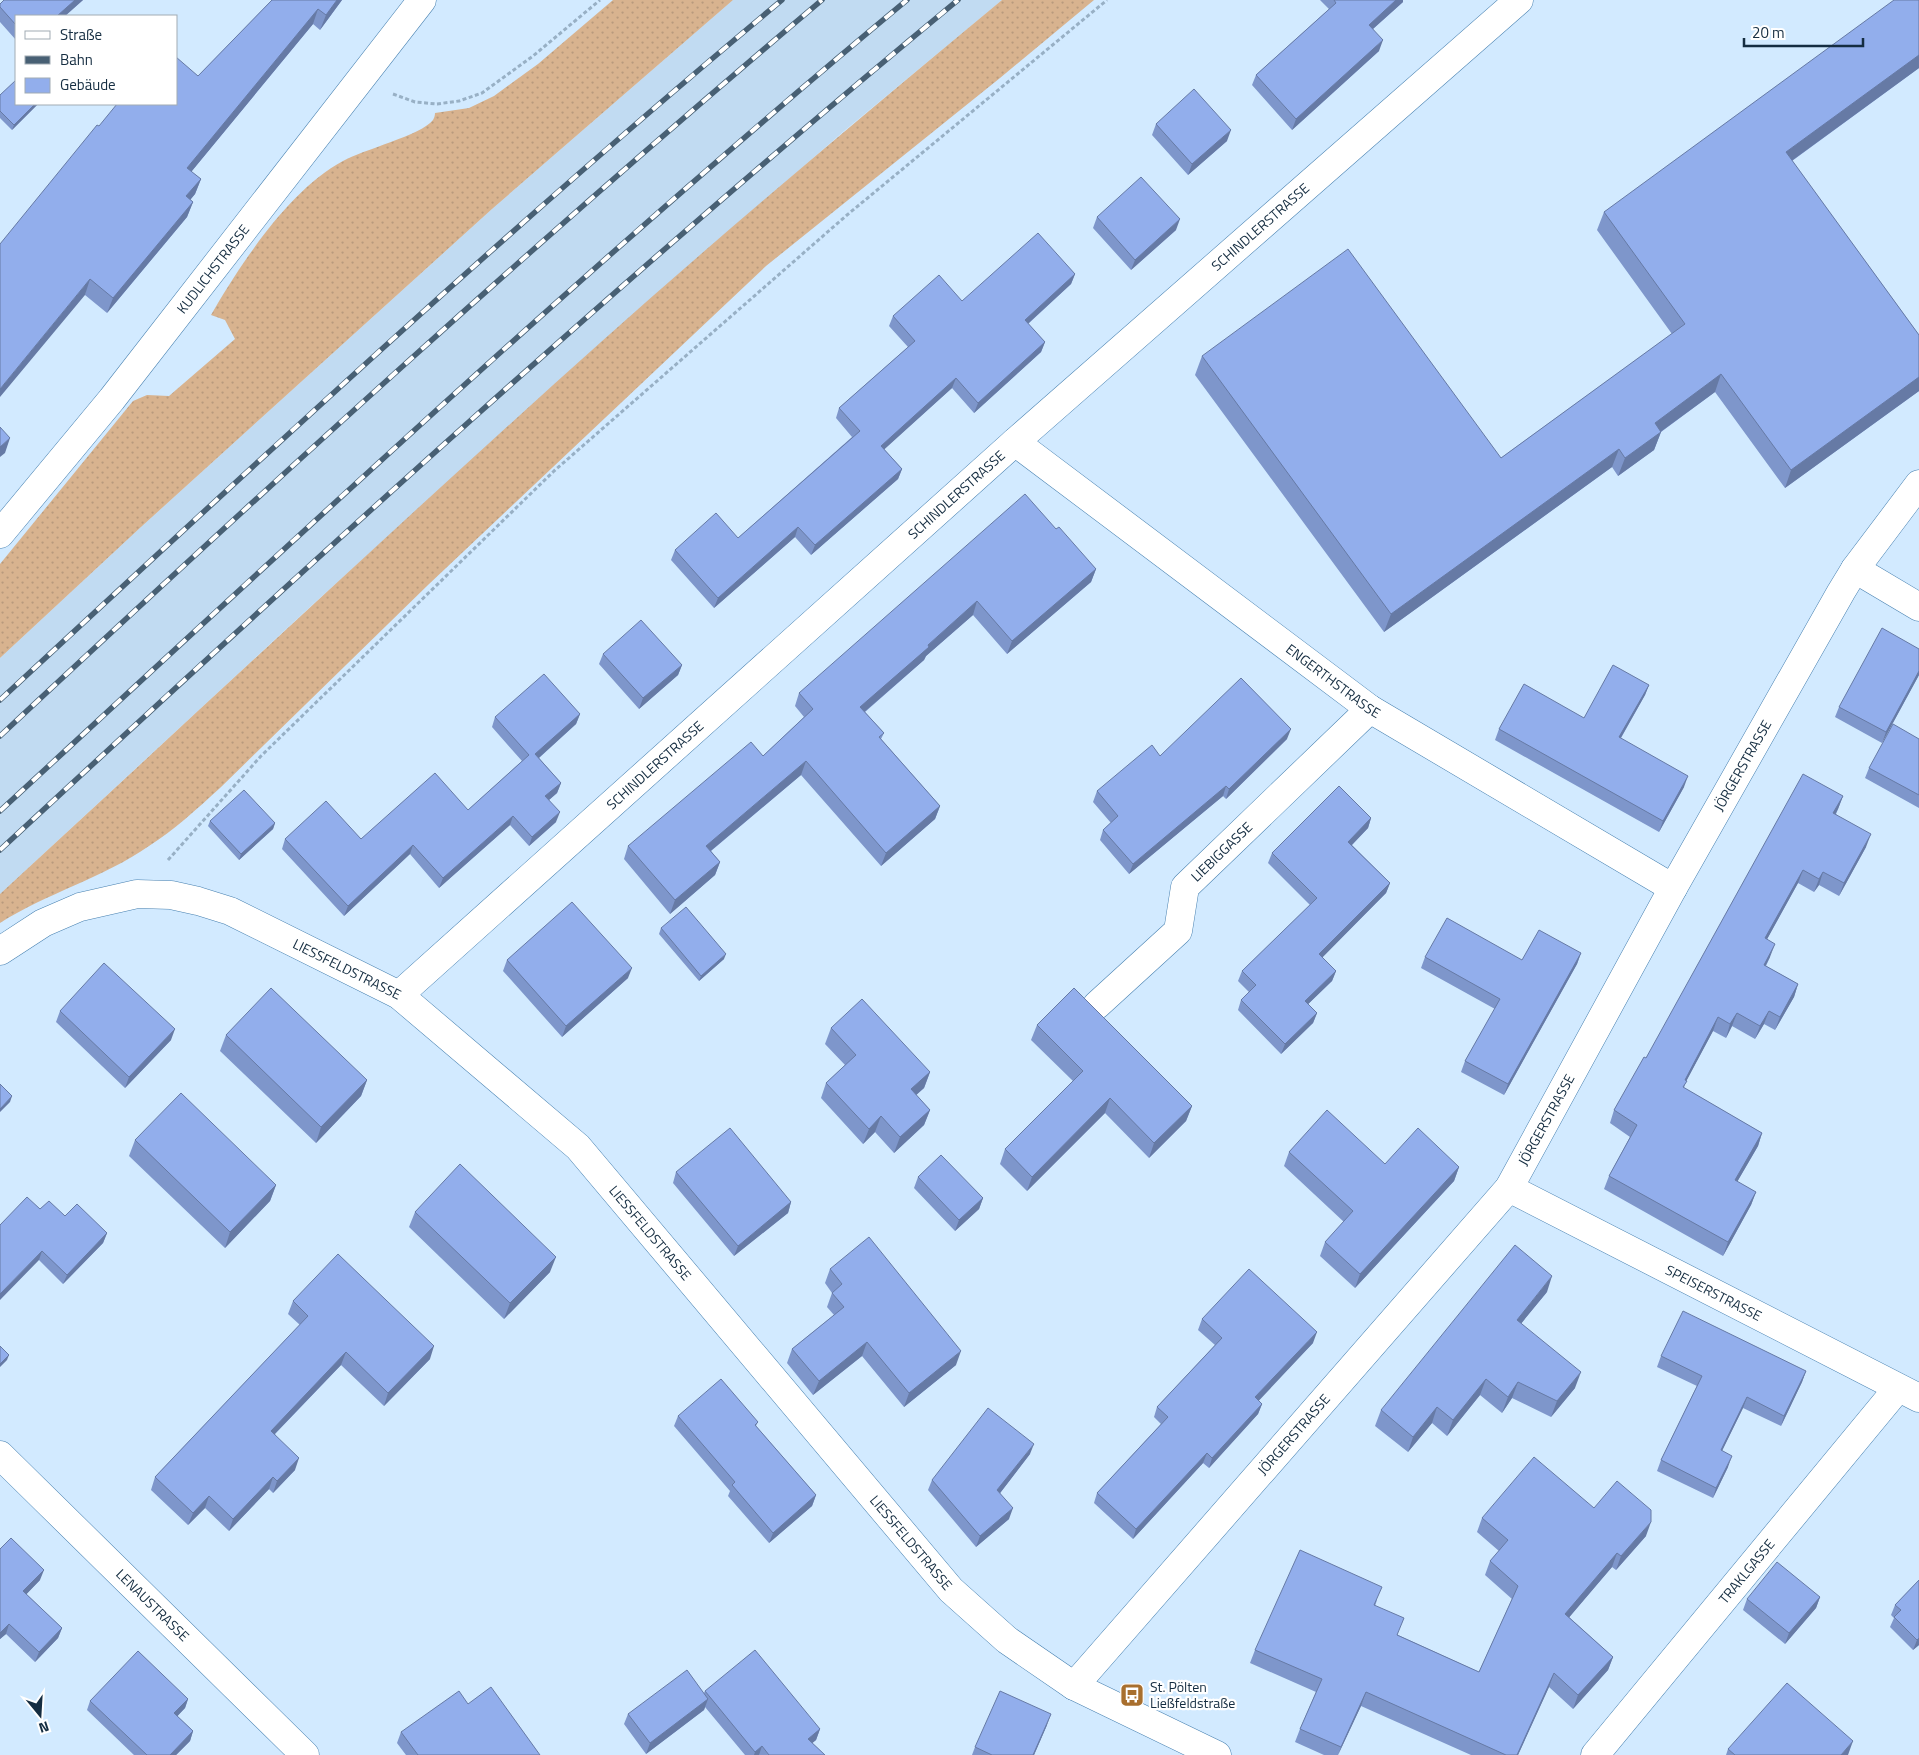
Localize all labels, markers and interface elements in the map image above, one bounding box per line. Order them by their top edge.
legend [15,15,178,105]
scale bar [1744,15,1863,47]
text: 20 m [1752,21,1785,44]
text: Straße [60,23,102,46]
text: Bahn [60,48,93,71]
text: Gebäude [60,73,116,96]
street label: SCHINDLERSTRASSE [1206,177,1314,275]
street label: KUDLICHSTRASSE [171,219,254,318]
street label: SCHINDLERSTRASSE [903,445,1010,544]
street label: ENGERTHSTRASSE [1282,638,1385,723]
street label: SCHINDLERSTRASSE [601,715,708,814]
street label: JÖRGERSTRASSE [1708,716,1776,815]
street label: LIEBIGGASSE [1186,817,1257,886]
street label: LIESSFELDSTRASSE [289,933,405,1005]
street label: JÖRGERSTRASSE [1512,1070,1580,1169]
street label: LIESSFELDSTRASSE [604,1180,697,1285]
street label: SPEISERSTRASSE [1662,1259,1766,1326]
street label: JÖRGERSTRASSE [1252,1389,1335,1479]
street label: LIESSFELDSTRASSE [865,1490,958,1595]
street label: TRAKLGASSE [1713,1534,1779,1608]
street label: LENAUSTRASSE [111,1564,195,1646]
place label: St. Pölten Ließfeldstraße [1150,1676,1235,1713]
bus stop icon: St. Pölten Ließfeldstraße [1119,1682,1145,1708]
north arrow [15,1690,65,1740]
text: N [36,1716,52,1739]

